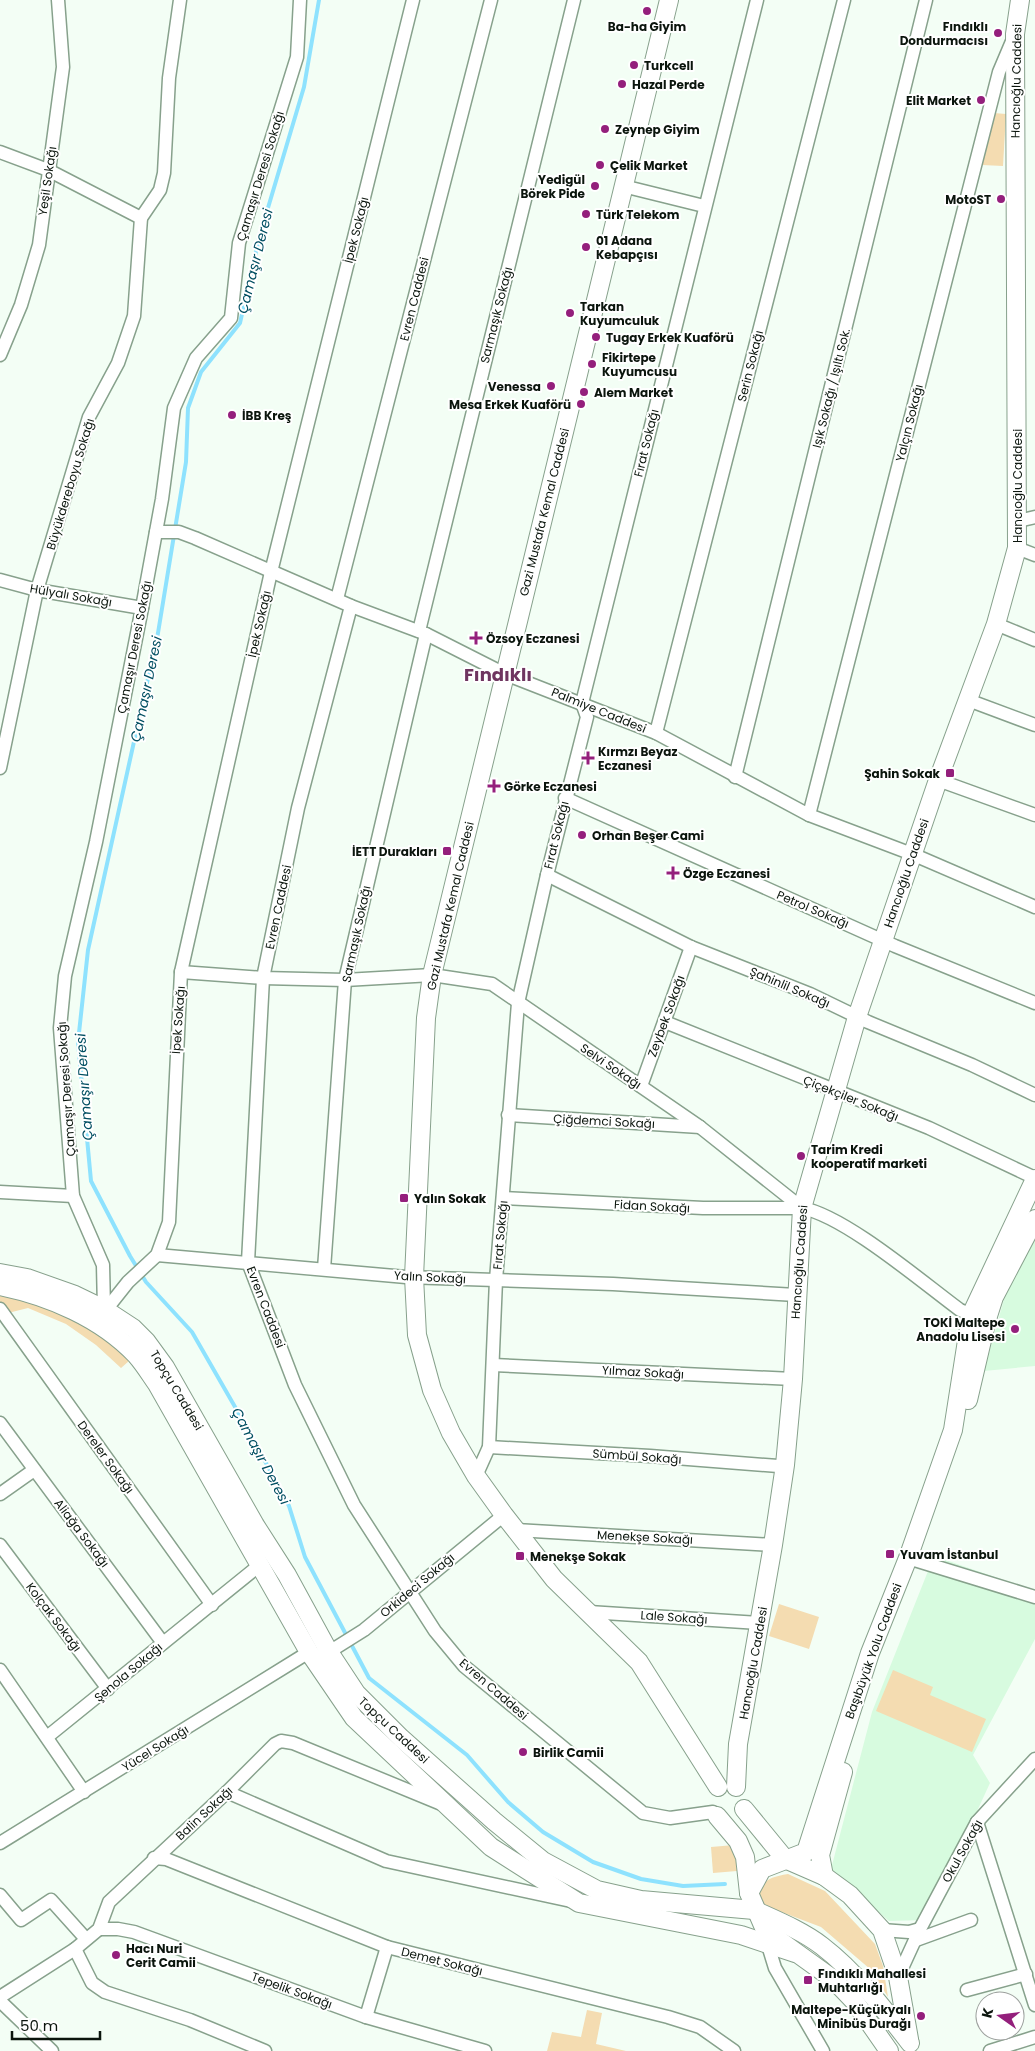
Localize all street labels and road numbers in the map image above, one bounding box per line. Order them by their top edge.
street label: Hancıoğlu Caddesi [1007,24,1025,138]
street label: Çamaşır Deresi Sokağı [232,109,288,243]
street label: Yeşil Sokağı [34,145,60,217]
street label: İpek Sokağı [340,195,372,265]
street label: Evren Caddesi [395,255,433,343]
street label: Sarmaşık Sokağı [476,265,516,365]
street label: Işık Sokağı / Işıltı Sok. [808,326,854,450]
street label: Serin Sokağı [733,329,767,403]
street label: Yalçın Sokağı [891,382,927,464]
street label: Fırat Sokağı [629,407,663,479]
street label: Büyükdereboyu Sokağı [42,416,98,552]
street label: Gazi Mustafa Kemal Caddesi [515,426,573,598]
street label: Hancıoğlu Caddesi [1009,429,1026,543]
street label: Hülyalı Sokağı [29,579,113,611]
street label: Çamaşır Deresi Sokağı [114,579,154,715]
street label: İpek Sokağı [243,589,275,659]
street label: Palmiye Caddesi [549,683,649,737]
street label: Fırat Sokağı [539,799,573,871]
street label: Hancıoğlu Caddesi [879,816,933,930]
street label: Gazi Mustafa Kemal Caddesi [422,820,478,992]
street label: Evren Caddesi [261,863,295,951]
street label: Sarmaşık Sokağı [337,884,375,984]
street label: Petrol Sokağı [774,886,852,932]
street label: Şahinlil Sokağı [747,962,833,1012]
street label: Zeybek Sokağı [643,973,689,1059]
street label: İpek Sokağı [167,985,189,1054]
street label: Çamaşır Deresi Sokağı [53,1021,79,1157]
street label: Selvi Sokağı [577,1039,645,1093]
street label: Çiçekçiler Sokağı [801,1071,901,1125]
street label: Çiğdemci Sokağı [553,1110,655,1132]
street label: Fidan Sokağı [614,1196,691,1216]
street label: Fırat Sokağı [489,1200,511,1270]
street label: Hancıoğlu Caddesi [787,1204,811,1320]
street label: Evren Caddesi [243,1264,289,1350]
street label: Yalın Sokağı [394,1267,466,1287]
street label: Topçu Caddesi [146,1347,208,1433]
street label: Yılmaz Sokağı [602,1361,684,1383]
street label: Dereler Sokağı [74,1417,138,1497]
street label: Sümbül Sokağı [592,1444,682,1468]
street label: Aliağa Sokağı [51,1495,113,1571]
street label: Menekşe Sokağı [597,1526,693,1548]
street label: Orkideci Sokağı [376,1549,458,1621]
street label: Kolçak Sokağı [22,1579,86,1655]
street label: Başıbüyük Yolu Caddesi [841,1581,905,1721]
street label: Hancıoğlu Caddesi [735,1605,771,1721]
street label: Lale Sokağı [640,1606,708,1628]
street label: Şenola Sokağı [90,1638,166,1706]
street label: Evren Caddesi [456,1654,532,1724]
street label: Topçu Caddesi [355,1693,433,1767]
street label: Yücel Sokağı [118,1721,192,1775]
street label: Balin Sokağı [172,1782,236,1844]
street label: Okul Sokağı [938,1816,986,1886]
street label: Demet Sokağı [399,1943,485,1979]
street label: Tepelik Sokağı [249,1968,335,2013]

